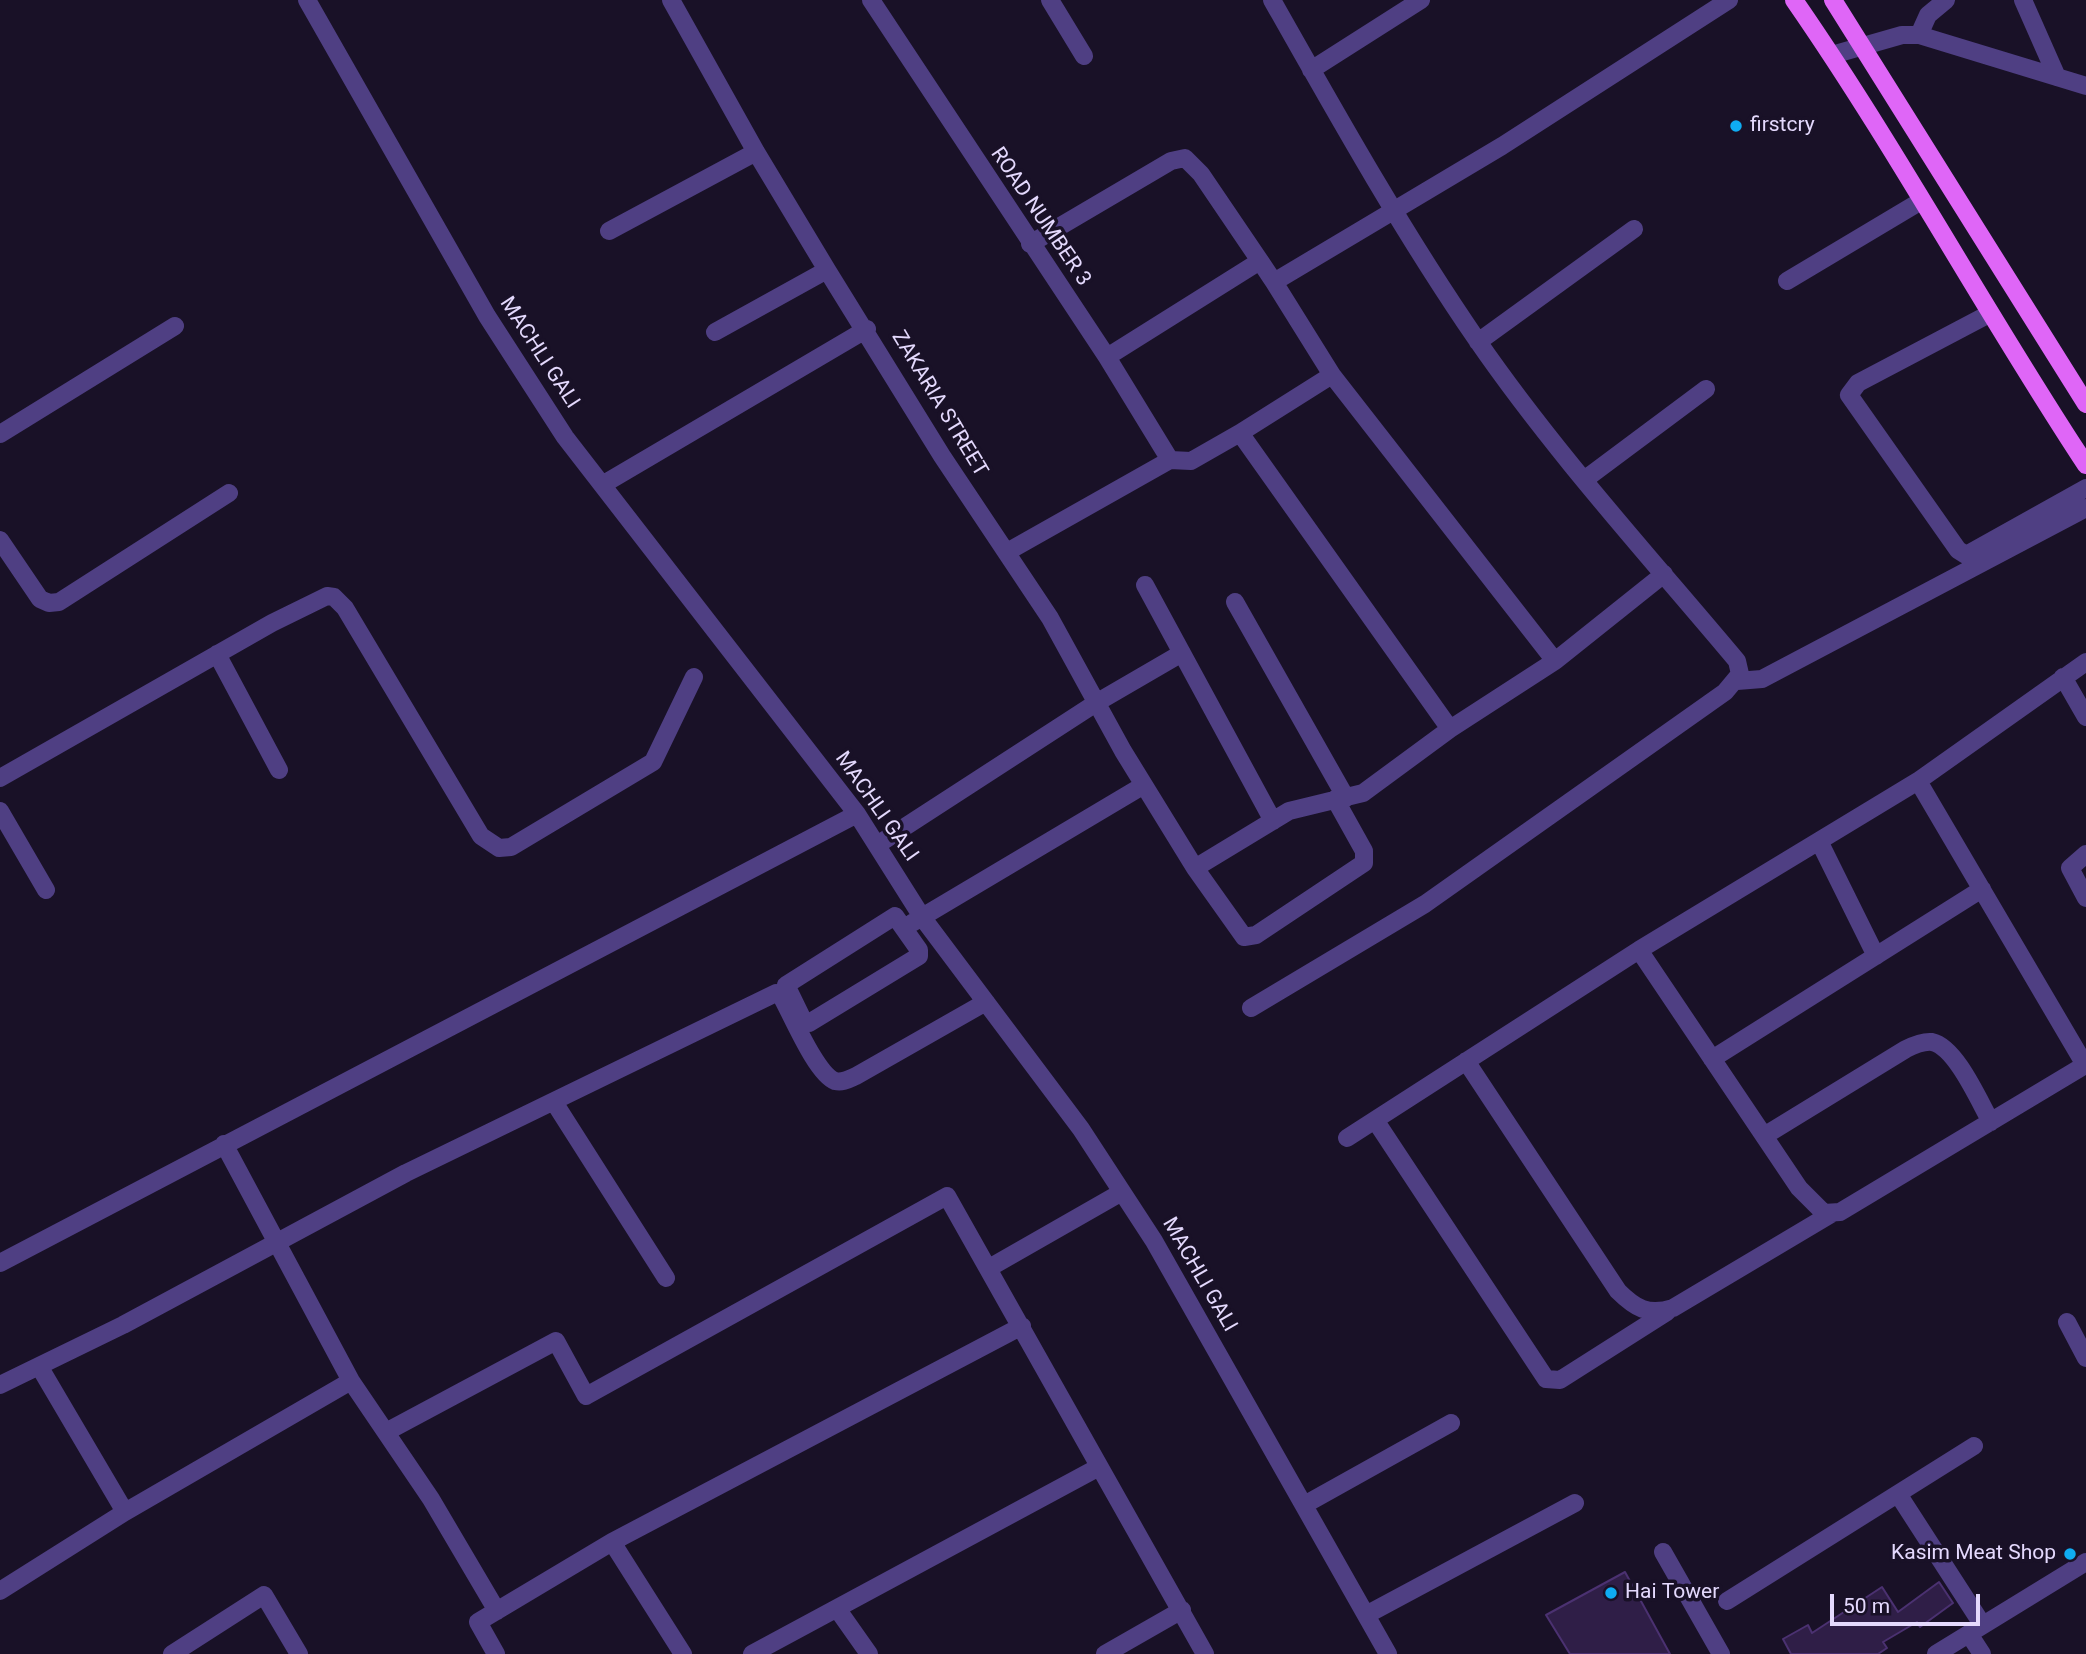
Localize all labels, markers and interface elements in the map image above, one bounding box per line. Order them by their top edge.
place label: firstcry [1750,113,1815,139]
marker: firstcry [1728,118,1744,134]
street label: ROAD NUMBER 3 [984,143,1096,291]
street label: MACHLI GALI [494,292,584,414]
street label: ZAKARIA STREET [886,327,992,481]
street label: MACHLI GALI [829,747,923,867]
street label: MACHLI GALI [1156,1213,1242,1337]
place label: Kasim Meat Shop [1891,1541,2056,1567]
marker: Kasim Meat Shop [2062,1546,2078,1562]
place label: Hai Tower [1625,1580,1719,1606]
scale bar [1834,1580,1984,1624]
marker: Hai Tower [1603,1585,1619,1601]
text: 50 m [1843,1594,1890,1618]

